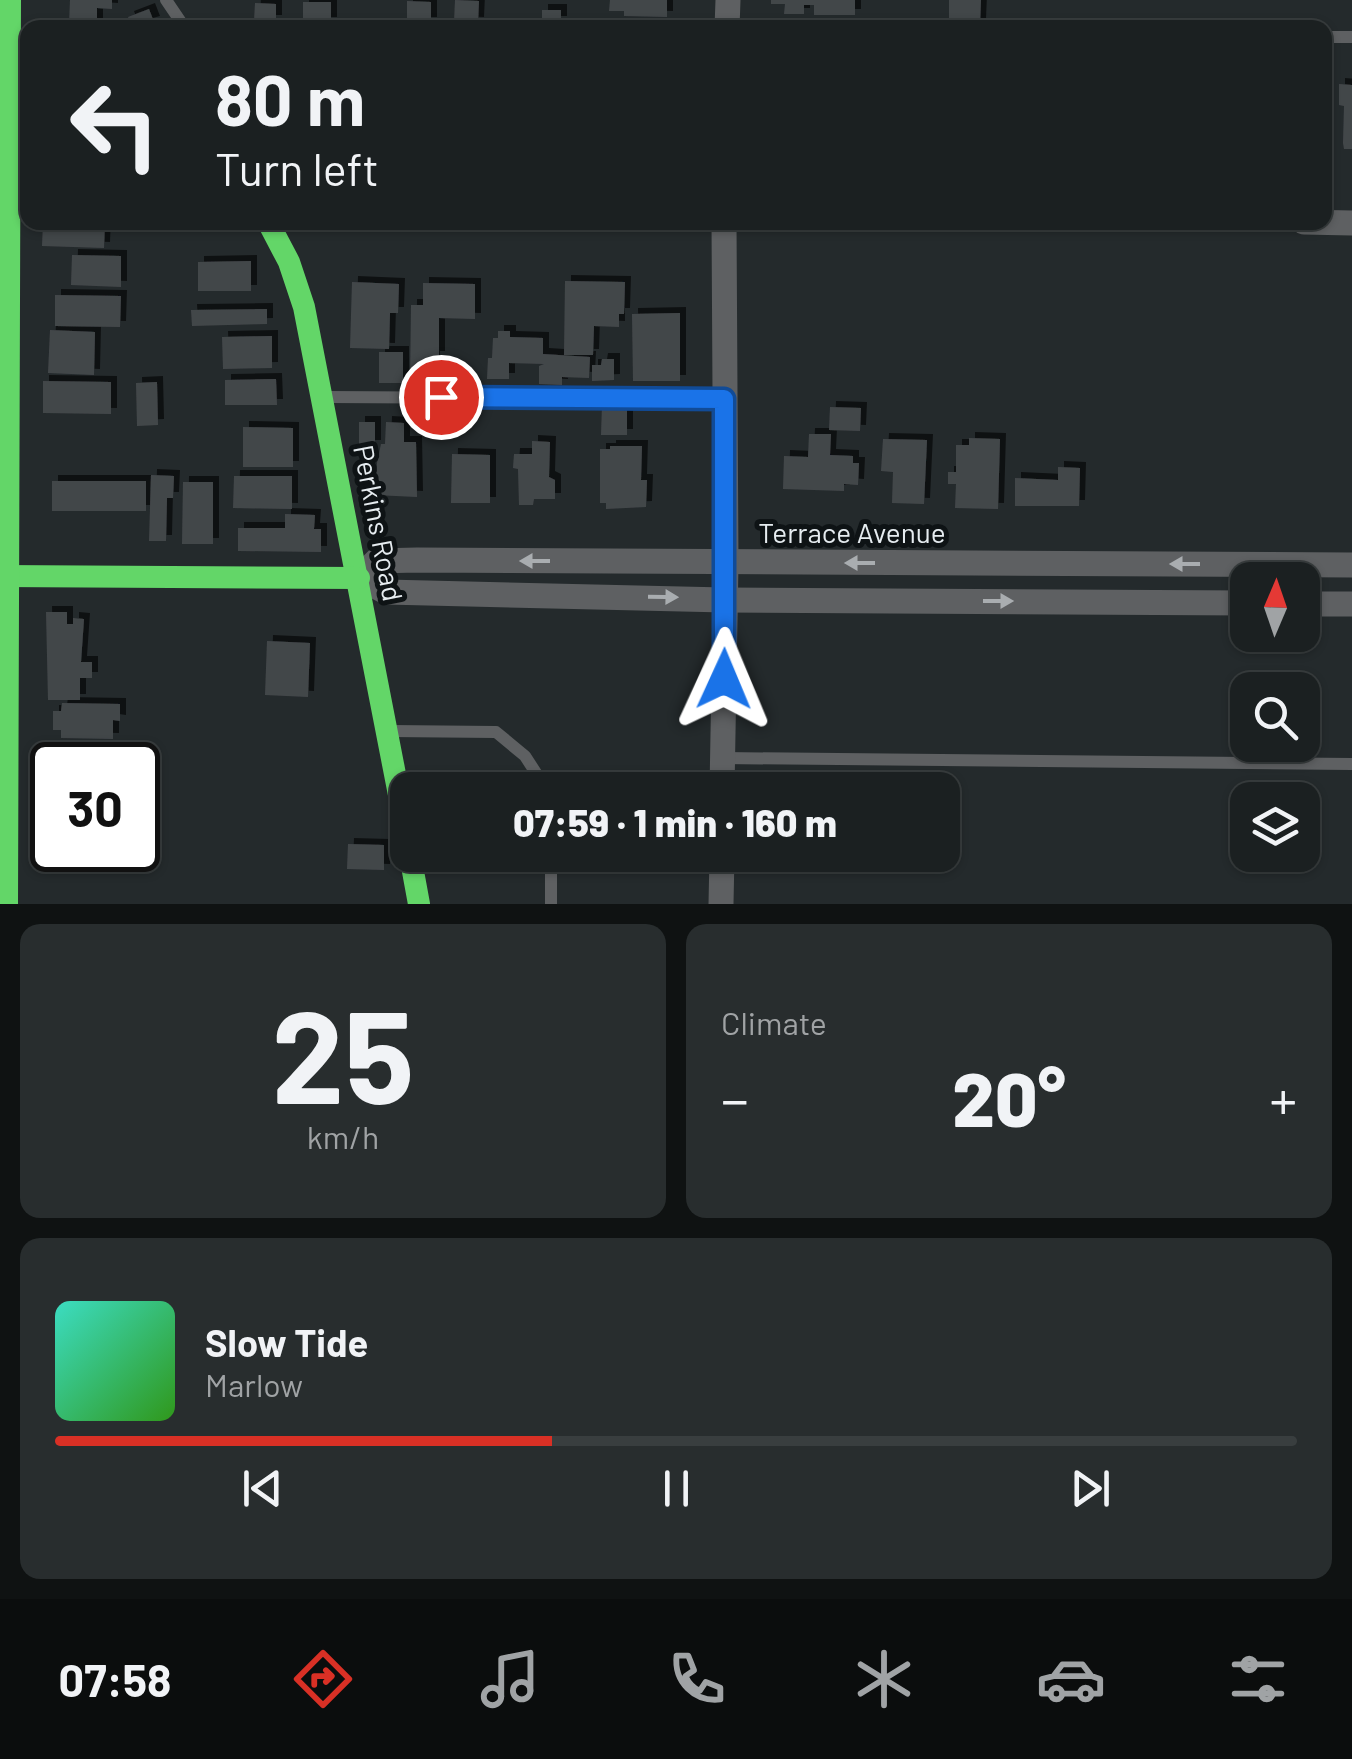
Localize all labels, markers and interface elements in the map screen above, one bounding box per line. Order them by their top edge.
text: 80 m [215,56,365,140]
icon: left [50,60,180,190]
text: Turn left [215,141,379,195]
pin [399,355,484,440]
icon: arrive [414,370,469,425]
street label: Perkins Road [347,442,411,604]
street label: Terrace Avenue [758,515,946,549]
one-way arrow [518,553,550,569]
one-way arrow [843,555,875,571]
one-way arrow [1168,556,1200,572]
north arrow [1230,562,1320,652]
map controls [1230,562,1320,872]
one-way arrow [648,589,679,605]
one-way arrow [982,594,1014,610]
position arrow [672,627,776,731]
button: search [1230,672,1320,762]
speed limit sign: 30 [30,742,160,872]
button: layers [1230,782,1320,872]
text: 07:59 · 1 min · 160 m [513,799,837,845]
text: 25 [272,974,414,1130]
text: Climate [721,1003,827,1041]
text: 20° [952,1052,1066,1142]
text: − [721,1065,749,1131]
text: + [1269,1065,1297,1131]
text: km/h [307,1117,379,1155]
text: Slow Tide [205,1319,368,1365]
text: Marlow [205,1365,303,1403]
icon: previous [235,1461,290,1516]
icon: pause [649,1461,704,1516]
icon: next [1063,1461,1118,1516]
icon: directions [288,1644,358,1714]
icon: music [475,1644,545,1714]
icon: phone [662,1644,732,1714]
icon: climate [849,1644,919,1714]
icon: car [1036,1644,1106,1714]
icon: filters [1223,1644,1293,1714]
text: 07:58 [59,1652,171,1706]

